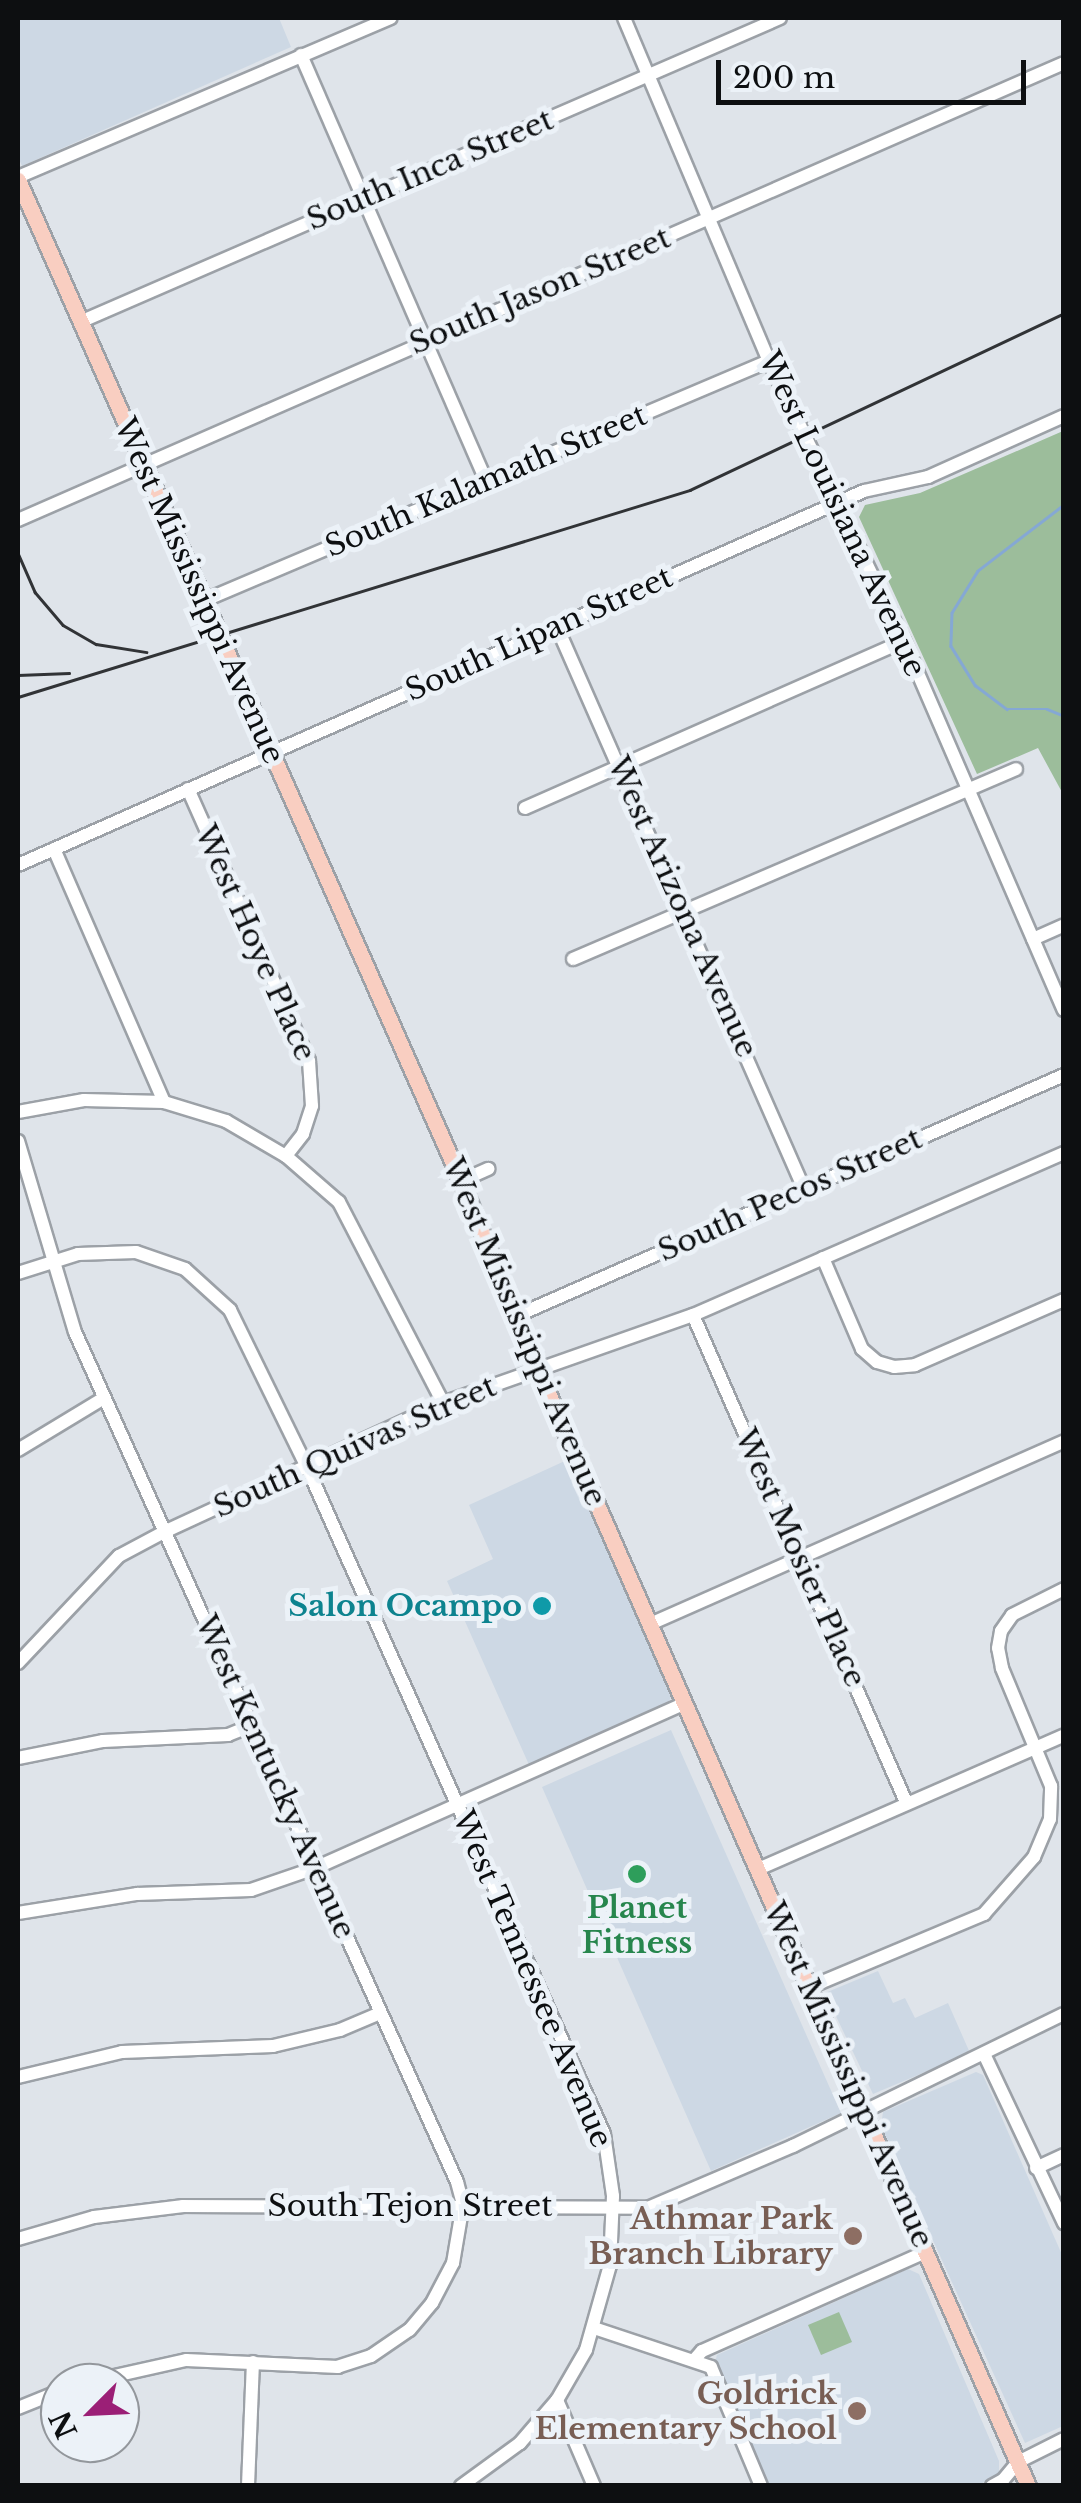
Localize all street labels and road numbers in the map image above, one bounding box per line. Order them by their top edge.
street label: South Inca Street [301,102,559,238]
street label: South Jason Street [404,220,676,362]
street label: West Louisiana Avenue [750,345,934,683]
street label: South Kalamath Street [320,397,652,565]
street label: West Mississippi Avenue [106,412,292,770]
street label: South Lipan Street [400,559,678,709]
street label: West Arizona Avenue [599,750,765,1064]
street label: West Hoye Place [187,820,323,1066]
street label: South Pecos Street [653,1121,927,1269]
street label: West Mississippi Avenue [434,1152,614,1512]
street label: South Quivas Street [208,1368,502,1526]
street label: West Mosier Place [727,1423,873,1693]
street label: West Kentucky Avenue [187,1609,363,1945]
street label: West Tennessee Avenue [444,1804,620,2154]
street label: West Mississippi Avenue [755,1896,941,2254]
street label: South Tejon Street [267,2188,553,2224]

